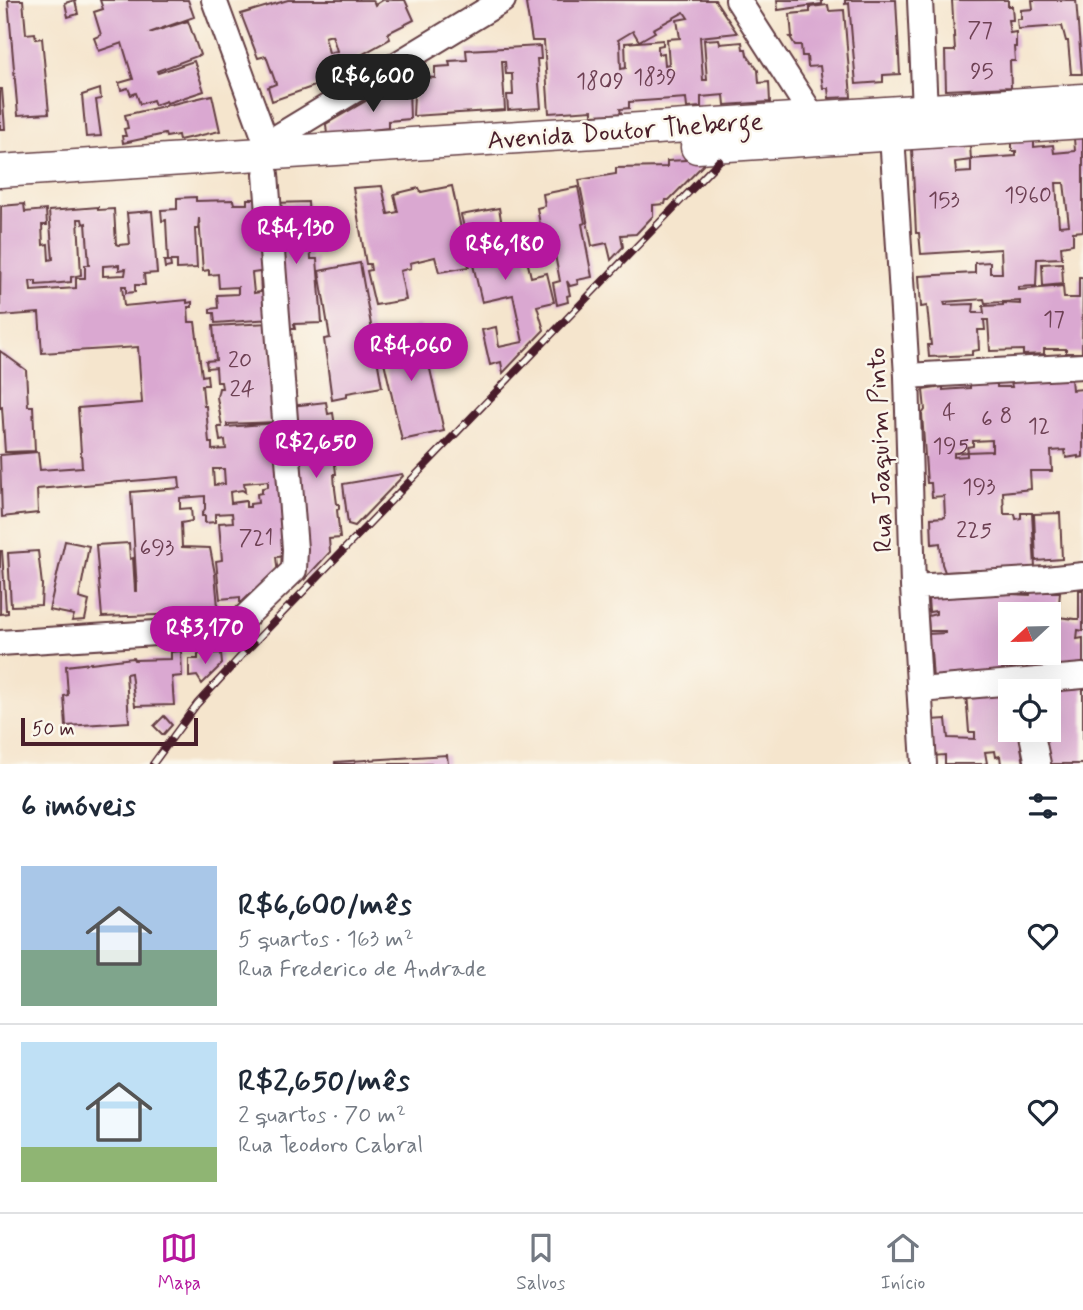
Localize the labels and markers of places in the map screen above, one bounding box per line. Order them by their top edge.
pin: R$6,600 [308,54,438,114]
pin: R$4,130 [231,206,361,266]
pin: R$6,180 [440,222,570,282]
pin: R$4,060 [346,324,476,383]
pin: R$2,650 [251,420,381,480]
pin: R$3,170 [140,606,270,666]

